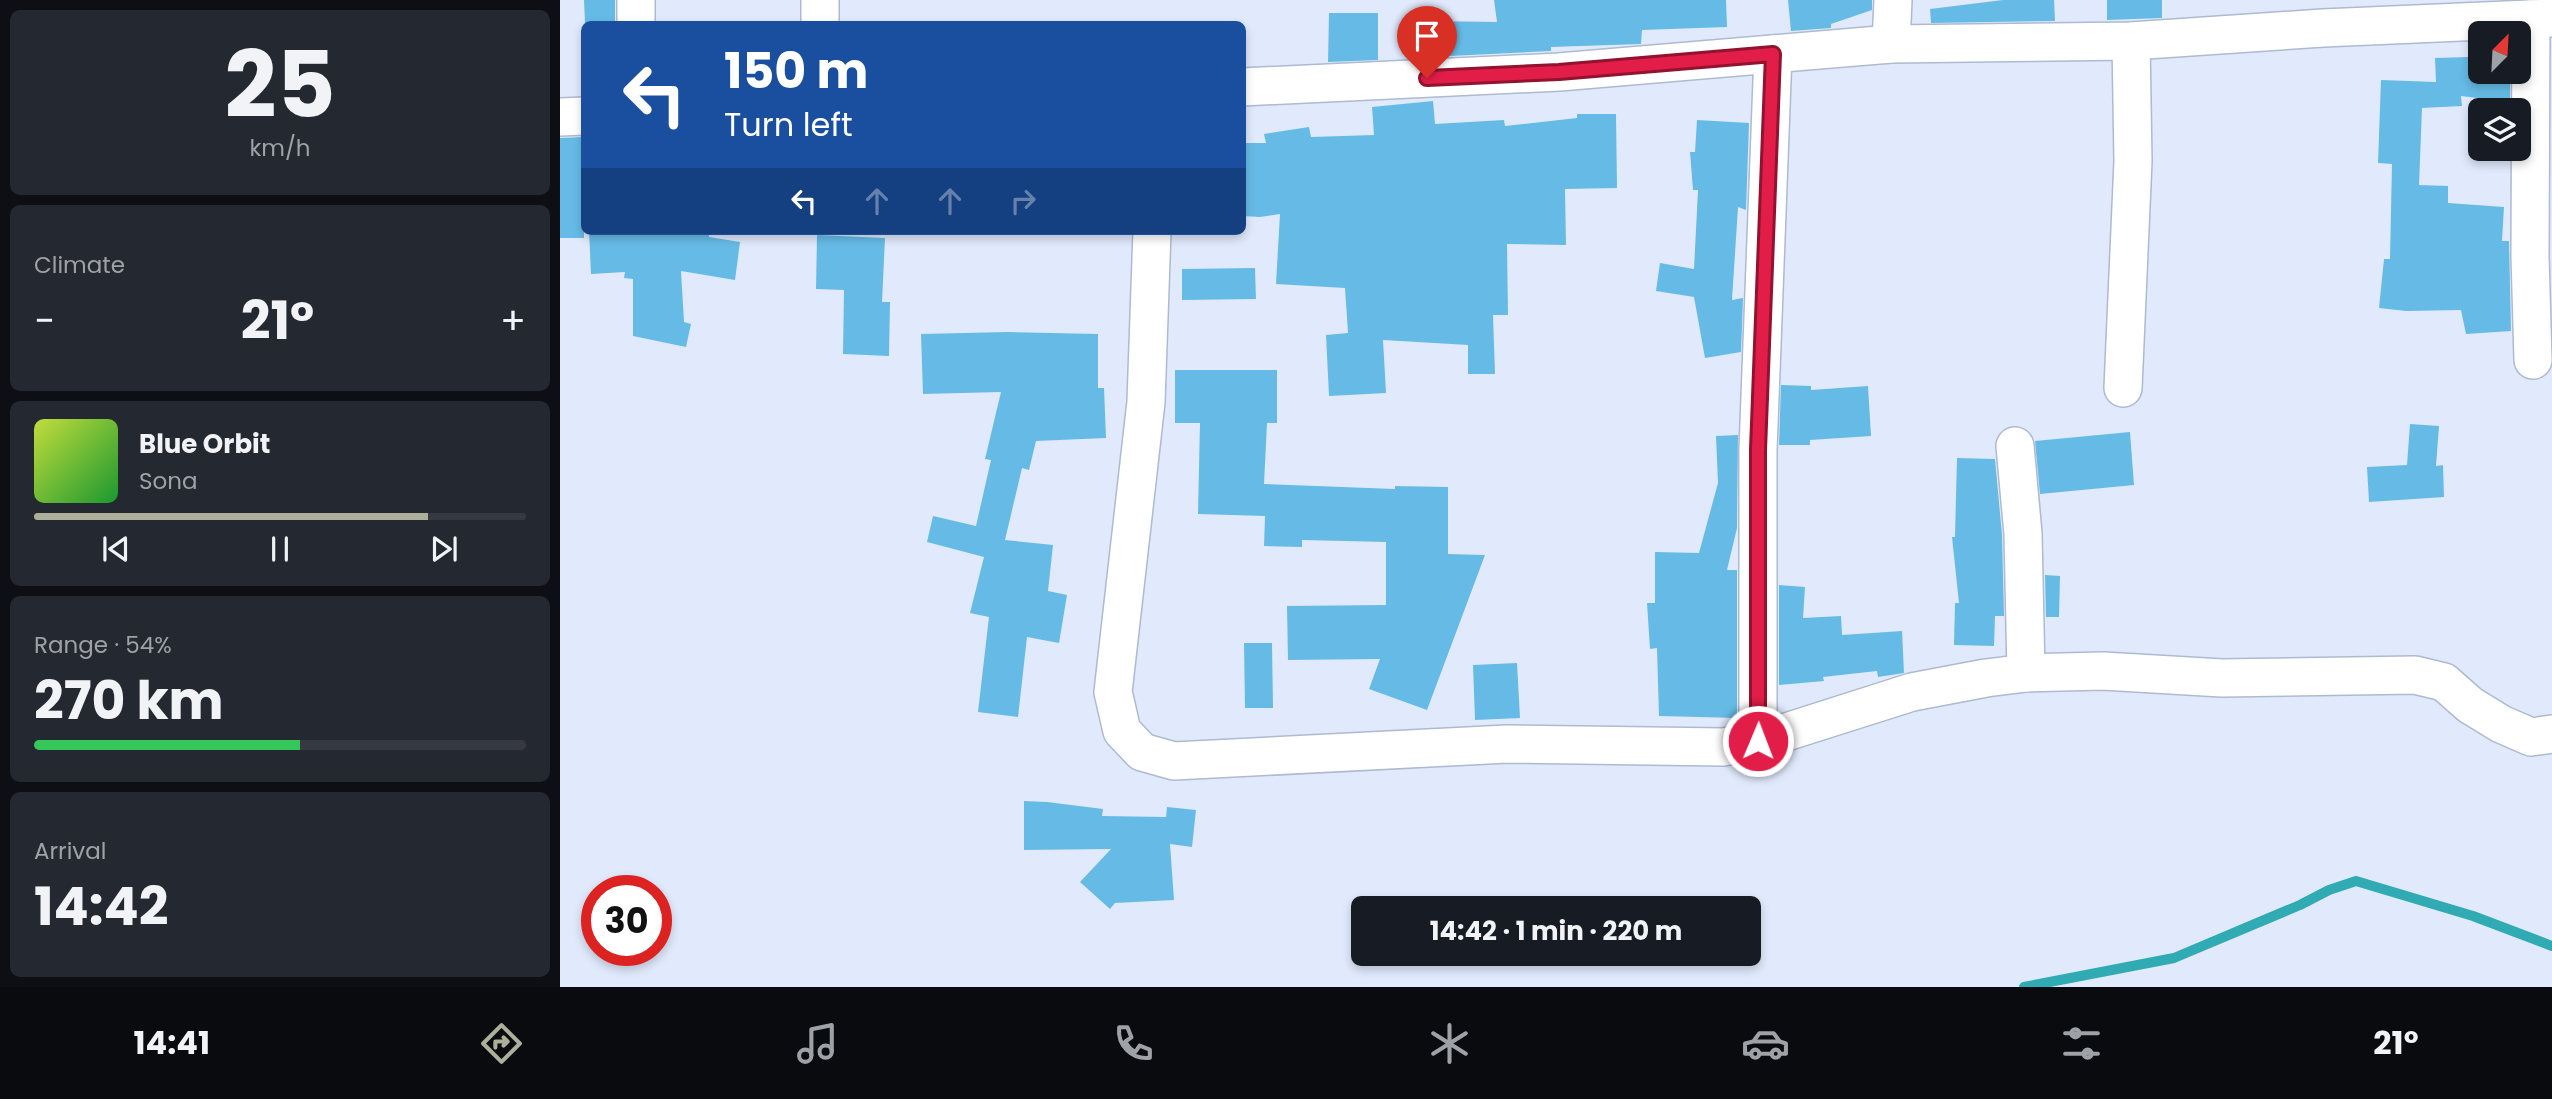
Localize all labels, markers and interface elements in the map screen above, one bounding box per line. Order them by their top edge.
pin [1397,6,1457,78]
icon: arrive [1408,17,1446,55]
text: 25 [224,21,336,149]
north arrow [2468,21,2530,84]
map controls [2468,21,2531,161]
text: 150 m [724,37,869,105]
icon: left [609,49,700,140]
button: layers [2468,98,2531,161]
text: Turn left [724,102,853,147]
text: km/h [249,132,311,164]
icon: left [785,182,823,220]
icon: ahead [858,182,896,220]
icon: ahead [931,182,969,220]
icon: right [1004,182,1042,220]
text: Climate [34,249,125,281]
text: 21° [241,284,314,357]
text: − [34,294,55,347]
text: + [500,294,526,347]
text: Blue Orbit [139,426,270,462]
text: Sona [139,465,198,497]
icon: previous [97,530,135,568]
icon: pause [261,530,299,568]
icon: next [425,530,463,568]
text: Range · 54% [34,629,172,661]
text: 270 km [34,664,224,737]
position arrow [1721,704,1795,778]
text: Arrival [34,835,106,867]
text: 14:42 [34,870,168,943]
speed limit sign: 30 [581,875,672,966]
text: 14:42 · 1 min · 220 m [1430,913,1682,949]
icon: directions [477,1019,526,1068]
icon: music [793,1019,842,1068]
icon: phone [1109,1019,1158,1068]
icon: climate [1425,1019,1474,1068]
icon: car [1741,1019,1790,1068]
icon: filters [2057,1019,2106,1068]
text: 14:41 [134,1020,210,1065]
text: 21° [2373,1020,2418,1065]

